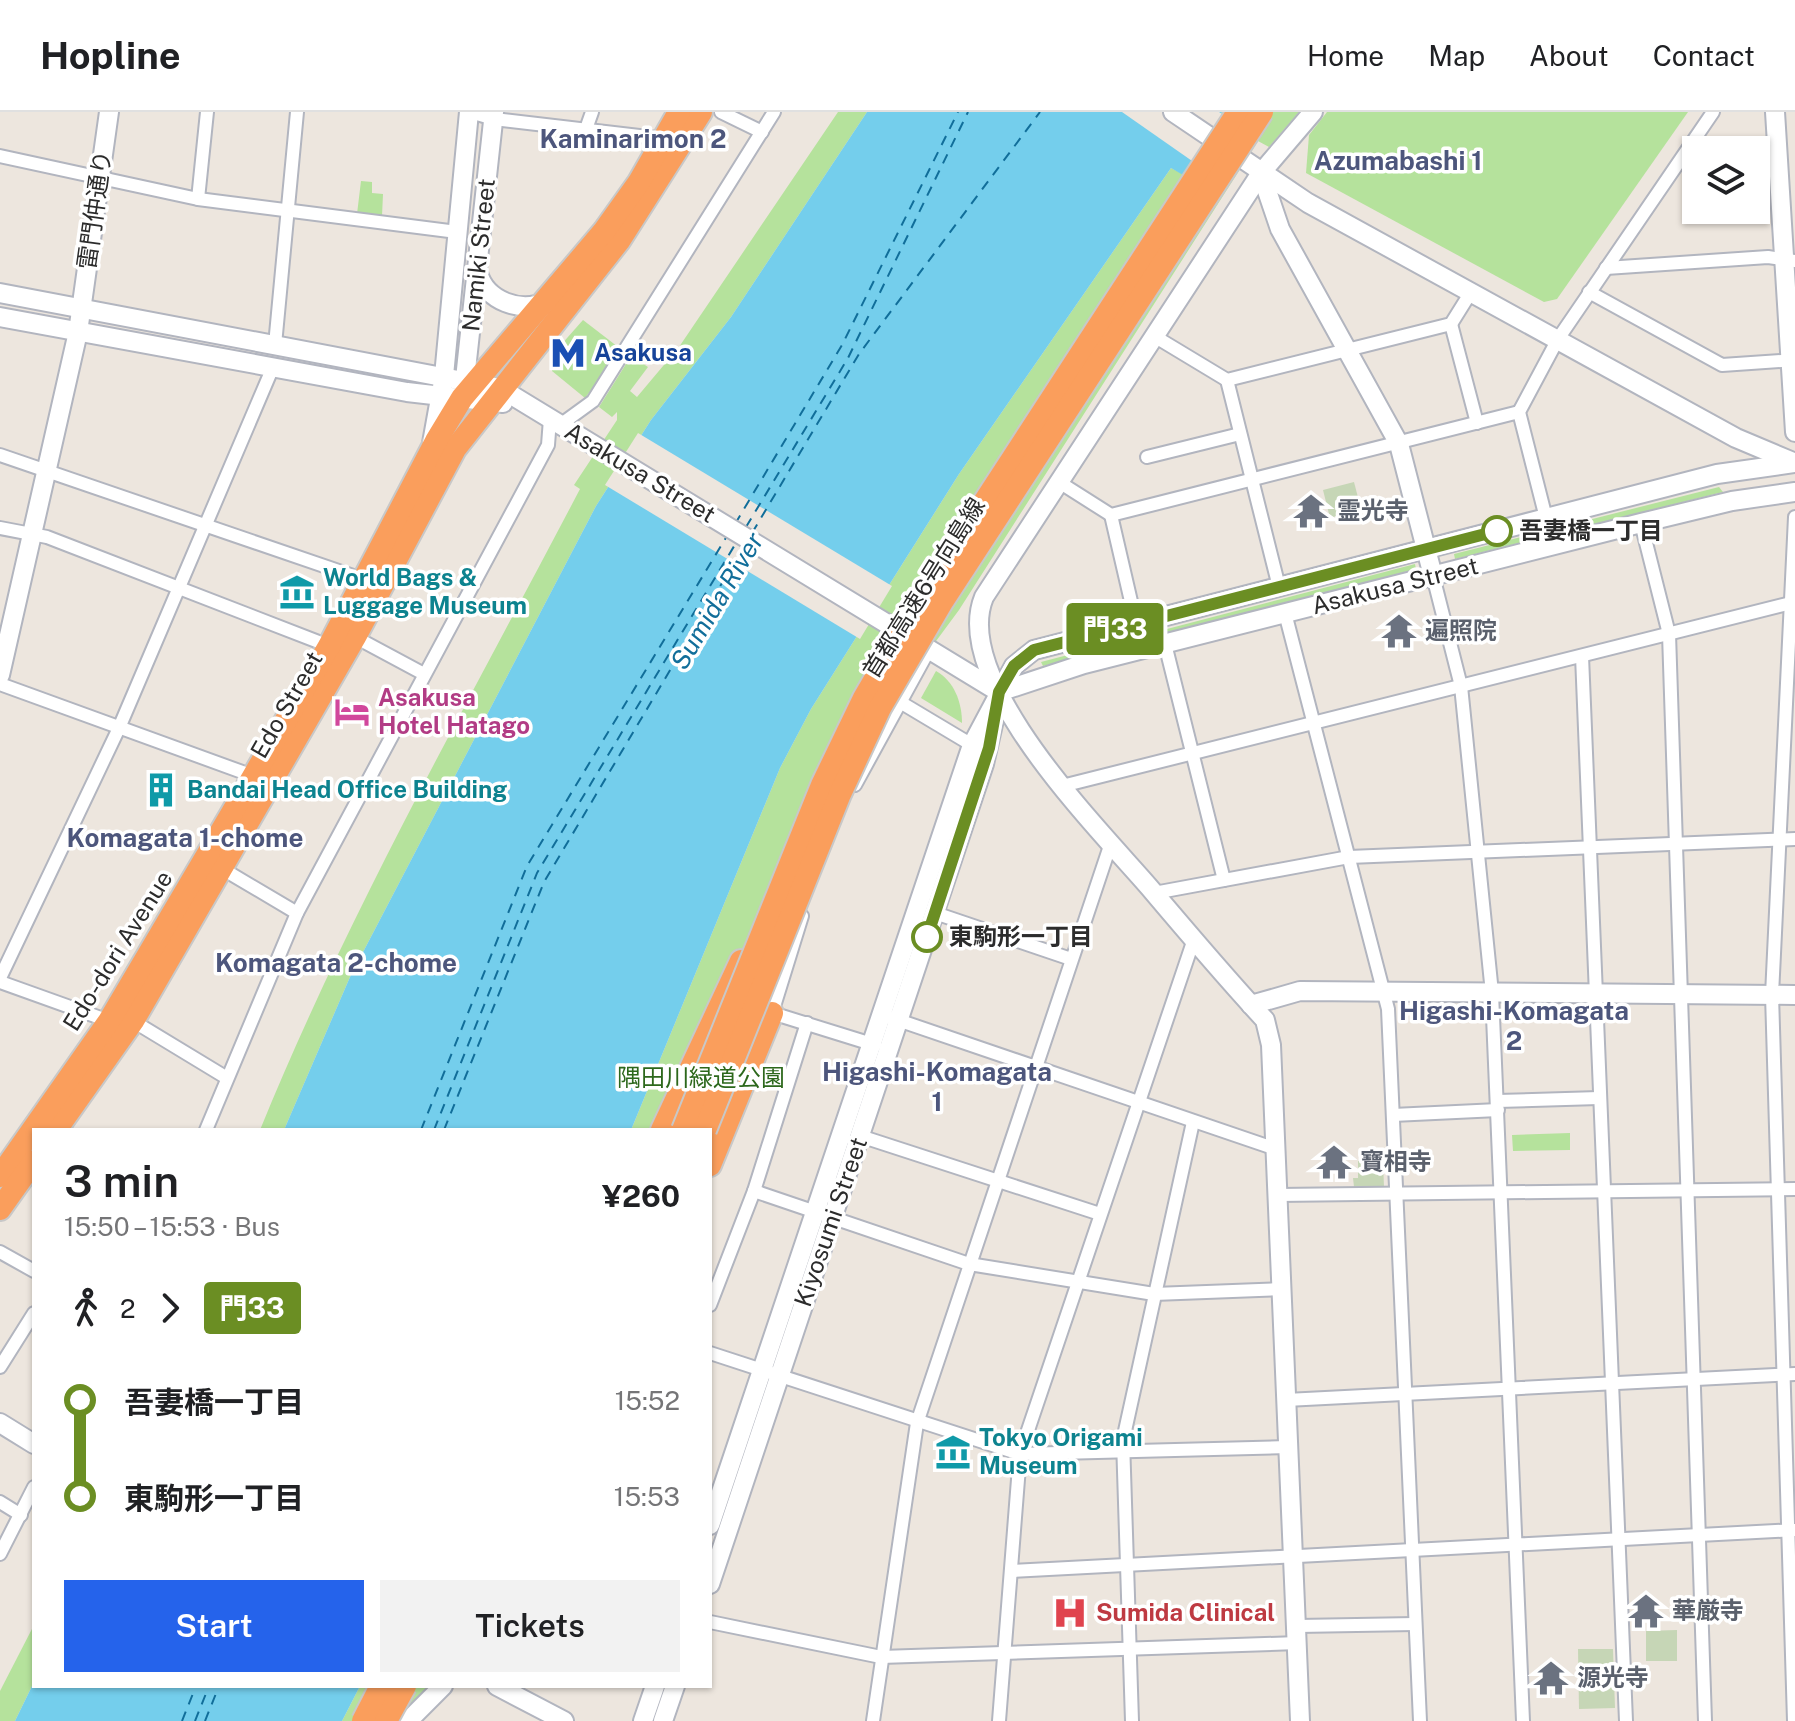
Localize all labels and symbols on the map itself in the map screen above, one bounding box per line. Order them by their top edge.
district label: Kaminarimon 2 [539,123,727,154]
district label: Azumabashi 1 [1314,145,1482,176]
street label: 雷門仲通り [72,148,116,271]
street label: Namiki Street [456,177,500,333]
metro station icon: Asakusa [549,334,587,372]
place label: Asakusa [594,338,692,366]
street label: Asakusa Street [560,416,721,528]
street label: 首都高速6号向島線 [856,492,990,683]
temple icon: 霊光寺 [1292,492,1330,530]
place label: 霊光寺 [1337,496,1409,524]
marker: 吾妻橋一丁目 [1482,516,1512,546]
place label: 吾妻橋一丁目 [1519,516,1663,544]
water label: Sumida River [664,526,770,675]
street label: Asakusa Street [1309,551,1481,619]
place label: World Bags & Luggage Museum [323,563,527,619]
museum icon: World Bags & Luggage Museum [278,573,316,611]
line badge: 門33 [1069,603,1161,655]
temple icon: 遍照院 [1380,612,1418,650]
place label: 遍照院 [1425,616,1497,644]
street label: Edo Street [244,646,328,763]
place label: Asakusa Hotel Hatago [378,683,530,739]
hotel icon: Asakusa Hotel Hatago [333,693,371,731]
building icon: Bandai Head Office Building [142,771,180,809]
place label: Bandai Head Office Building [187,775,507,803]
district label: Komagata 1-chome [67,822,303,853]
street label: Edo-dori Avenue [57,865,178,1036]
marker: 東駒形一丁目 [912,922,942,952]
place label: 東駒形一丁目 [949,922,1093,950]
district label: Komagata 2-chome [215,947,457,978]
district label: Higashi-Komagata 2 [1399,995,1629,1056]
district label: Higashi-Komagata 1 [822,1056,1052,1117]
park label: 隅田川緑道公園 [617,1063,785,1091]
street label: Kiyosumi Street [788,1133,872,1310]
temple icon: 寶相寺 [1315,1143,1353,1181]
place label: 寶相寺 [1360,1147,1432,1175]
place label: Tokyo Origami Museum [979,1423,1143,1479]
museum icon: Tokyo Origami Museum [934,1433,972,1471]
temple icon: 華厳寺 [1627,1592,1665,1630]
hospital icon: Sumida Clinical [1051,1594,1089,1632]
place label: 華厳寺 [1672,1596,1744,1624]
place label: Sumida Clinical [1096,1598,1275,1626]
temple icon: 源光寺 [1532,1659,1570,1697]
place label: 源光寺 [1577,1663,1649,1691]

